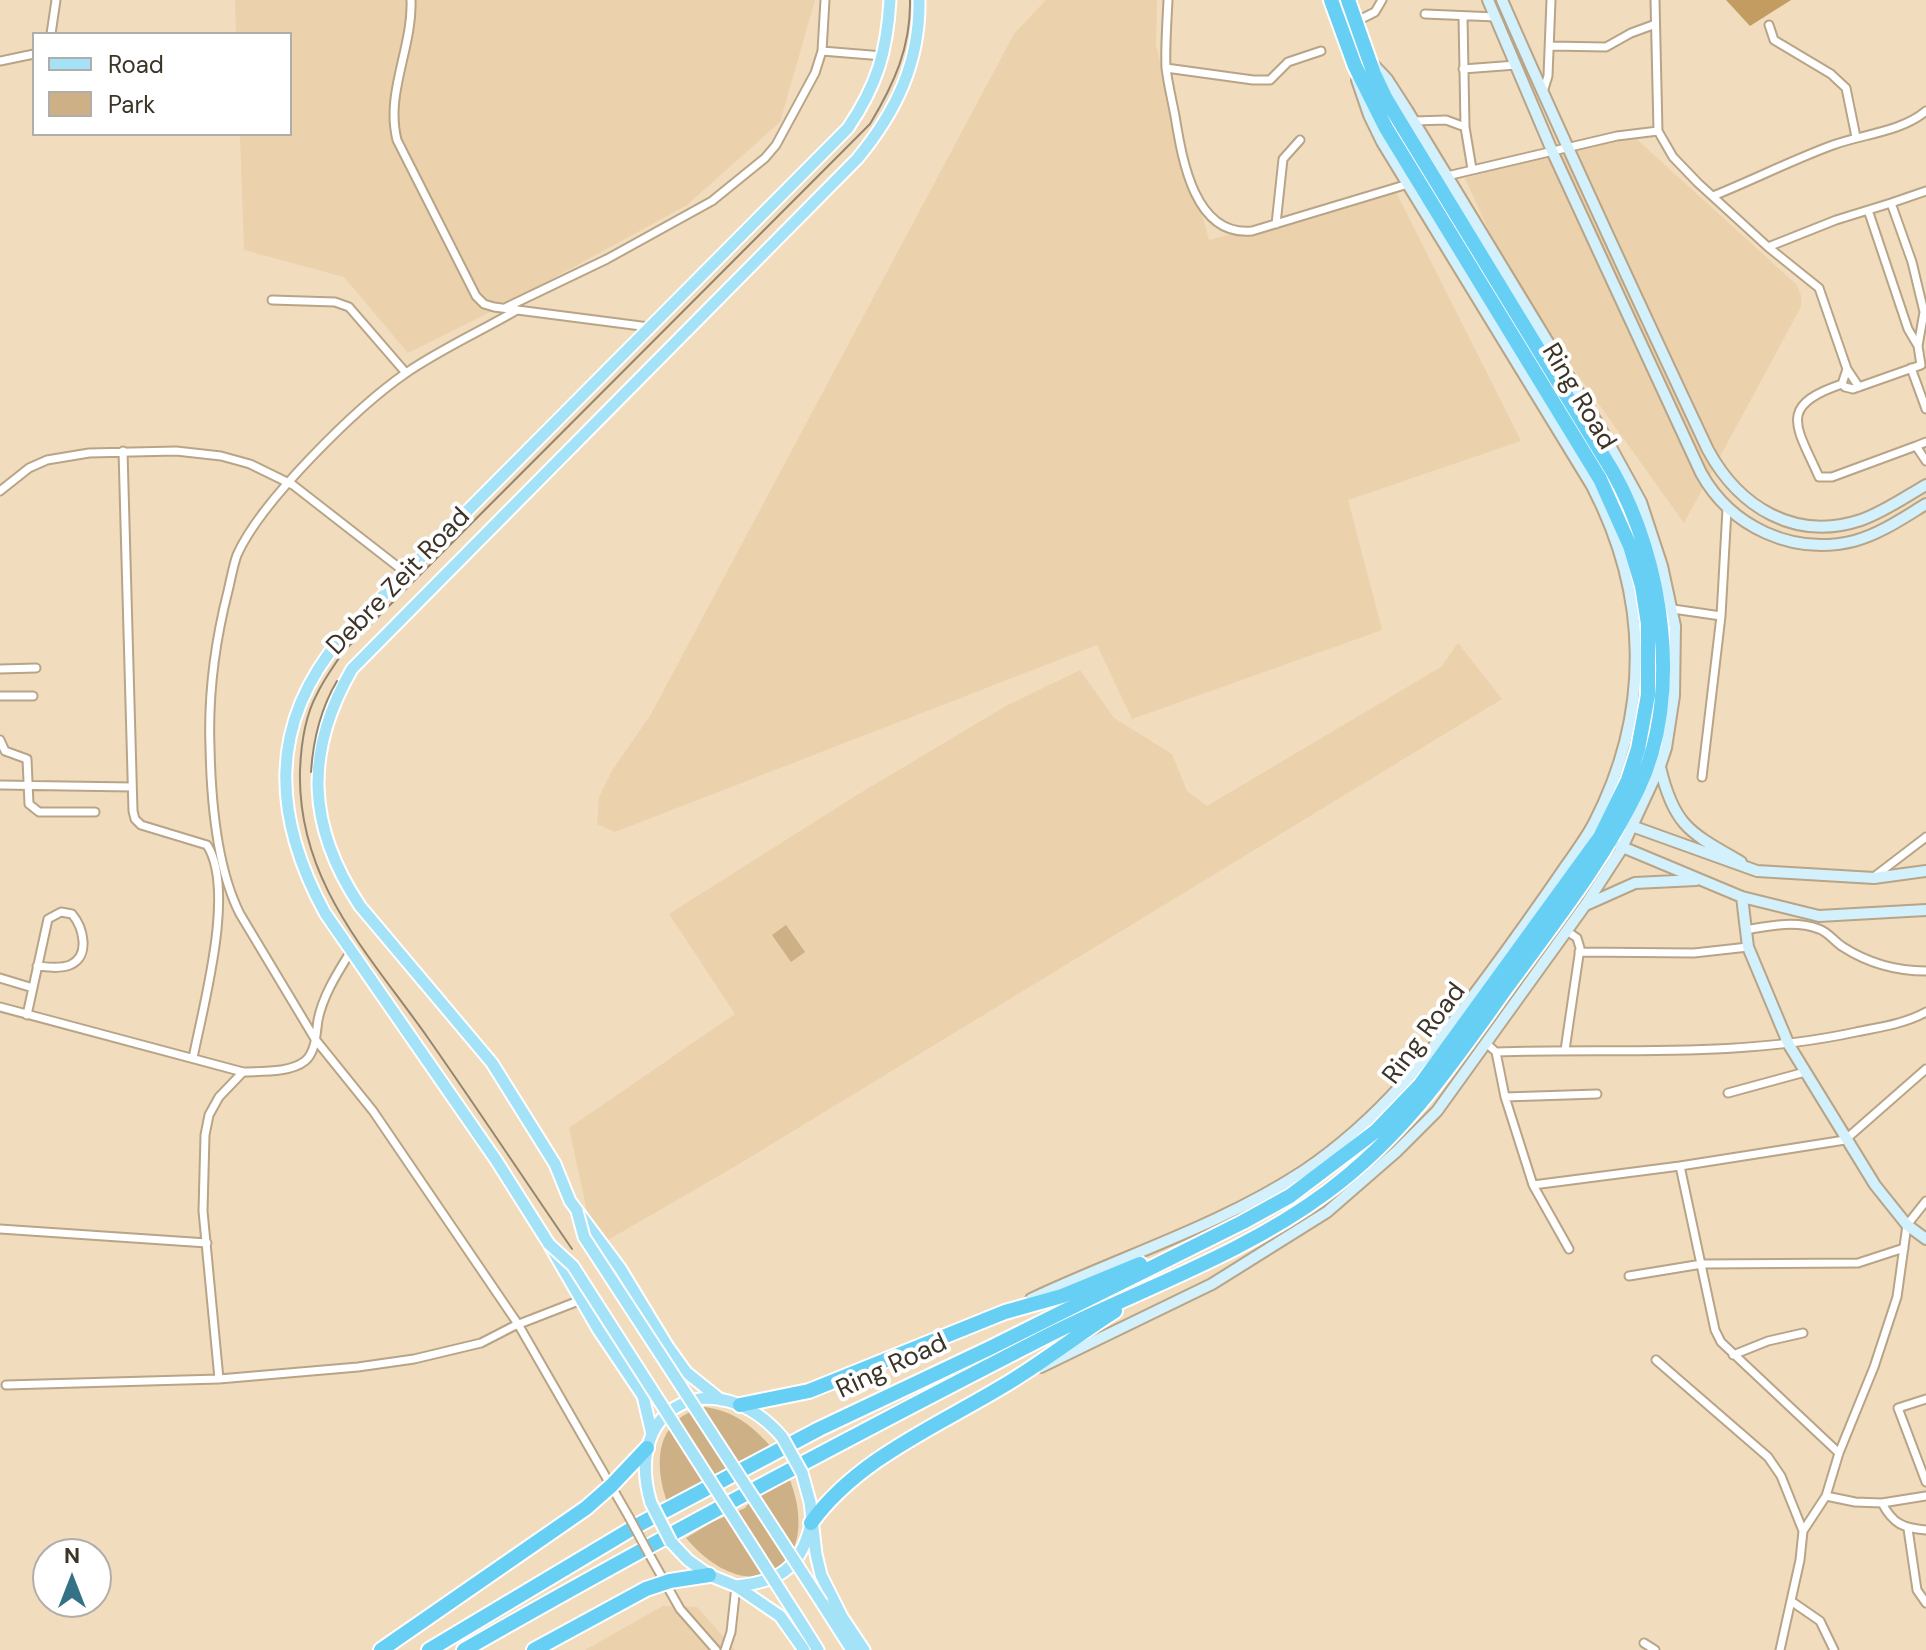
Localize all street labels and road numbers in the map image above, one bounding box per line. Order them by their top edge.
street label: Ring Road [1534,338,1622,456]
street label: Debre Zeit Road [321,502,477,662]
street label: Ring Road [1377,977,1473,1091]
street label: Ring Road [832,1328,952,1406]

